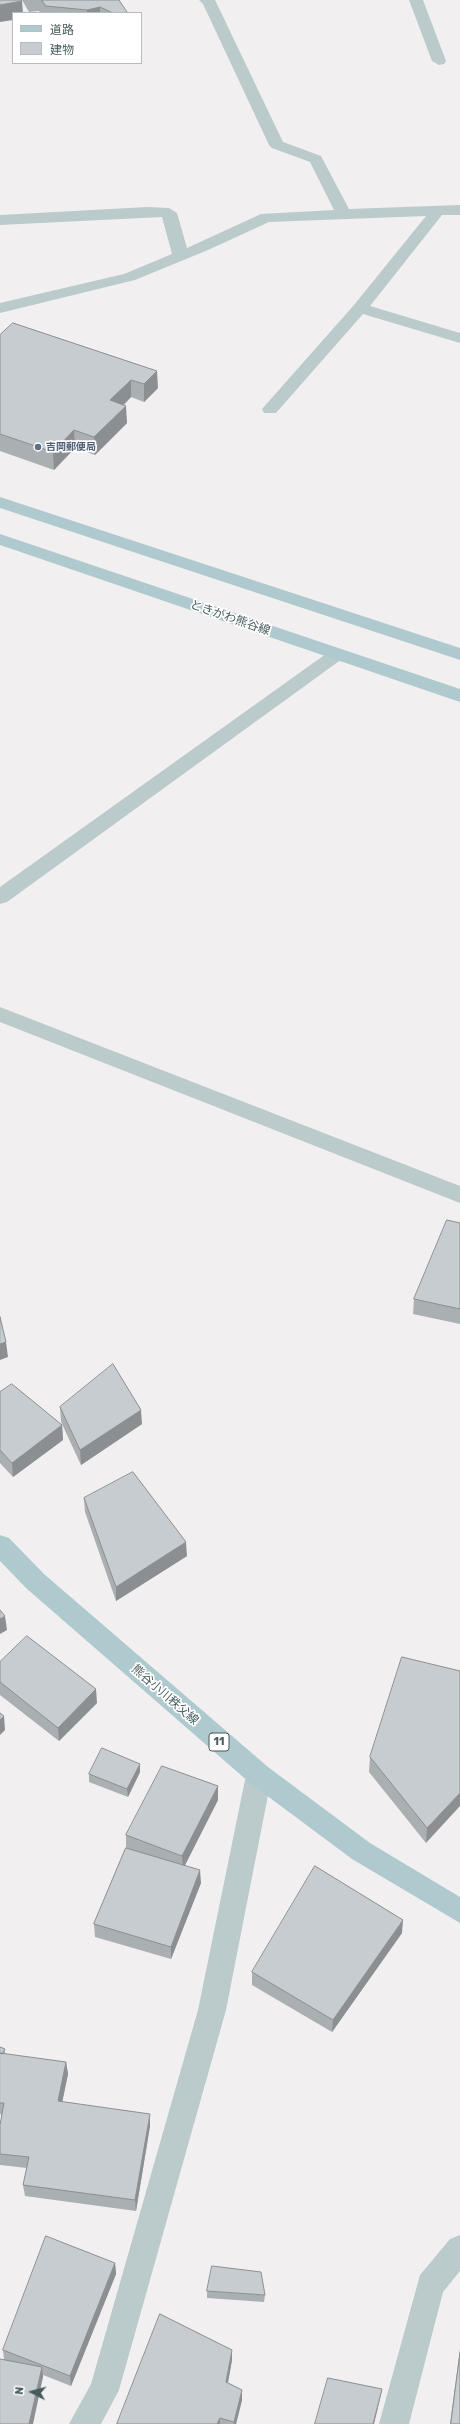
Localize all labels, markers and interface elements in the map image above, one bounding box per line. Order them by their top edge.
legend [12,12,142,64]
text: 道路 [50,23,74,37]
text: 建物 [50,43,74,57]
place label: 吉岡郵便局 [46,441,96,453]
marker: 吉岡郵便局 [33,442,43,452]
street label: ときがわ熊谷線 [188,598,272,638]
street label: 熊谷小川秩父線 [129,1662,201,1728]
road number: 11 [209,1733,229,1751]
north arrow [12,2372,52,2412]
text: N [13,2386,26,2395]

